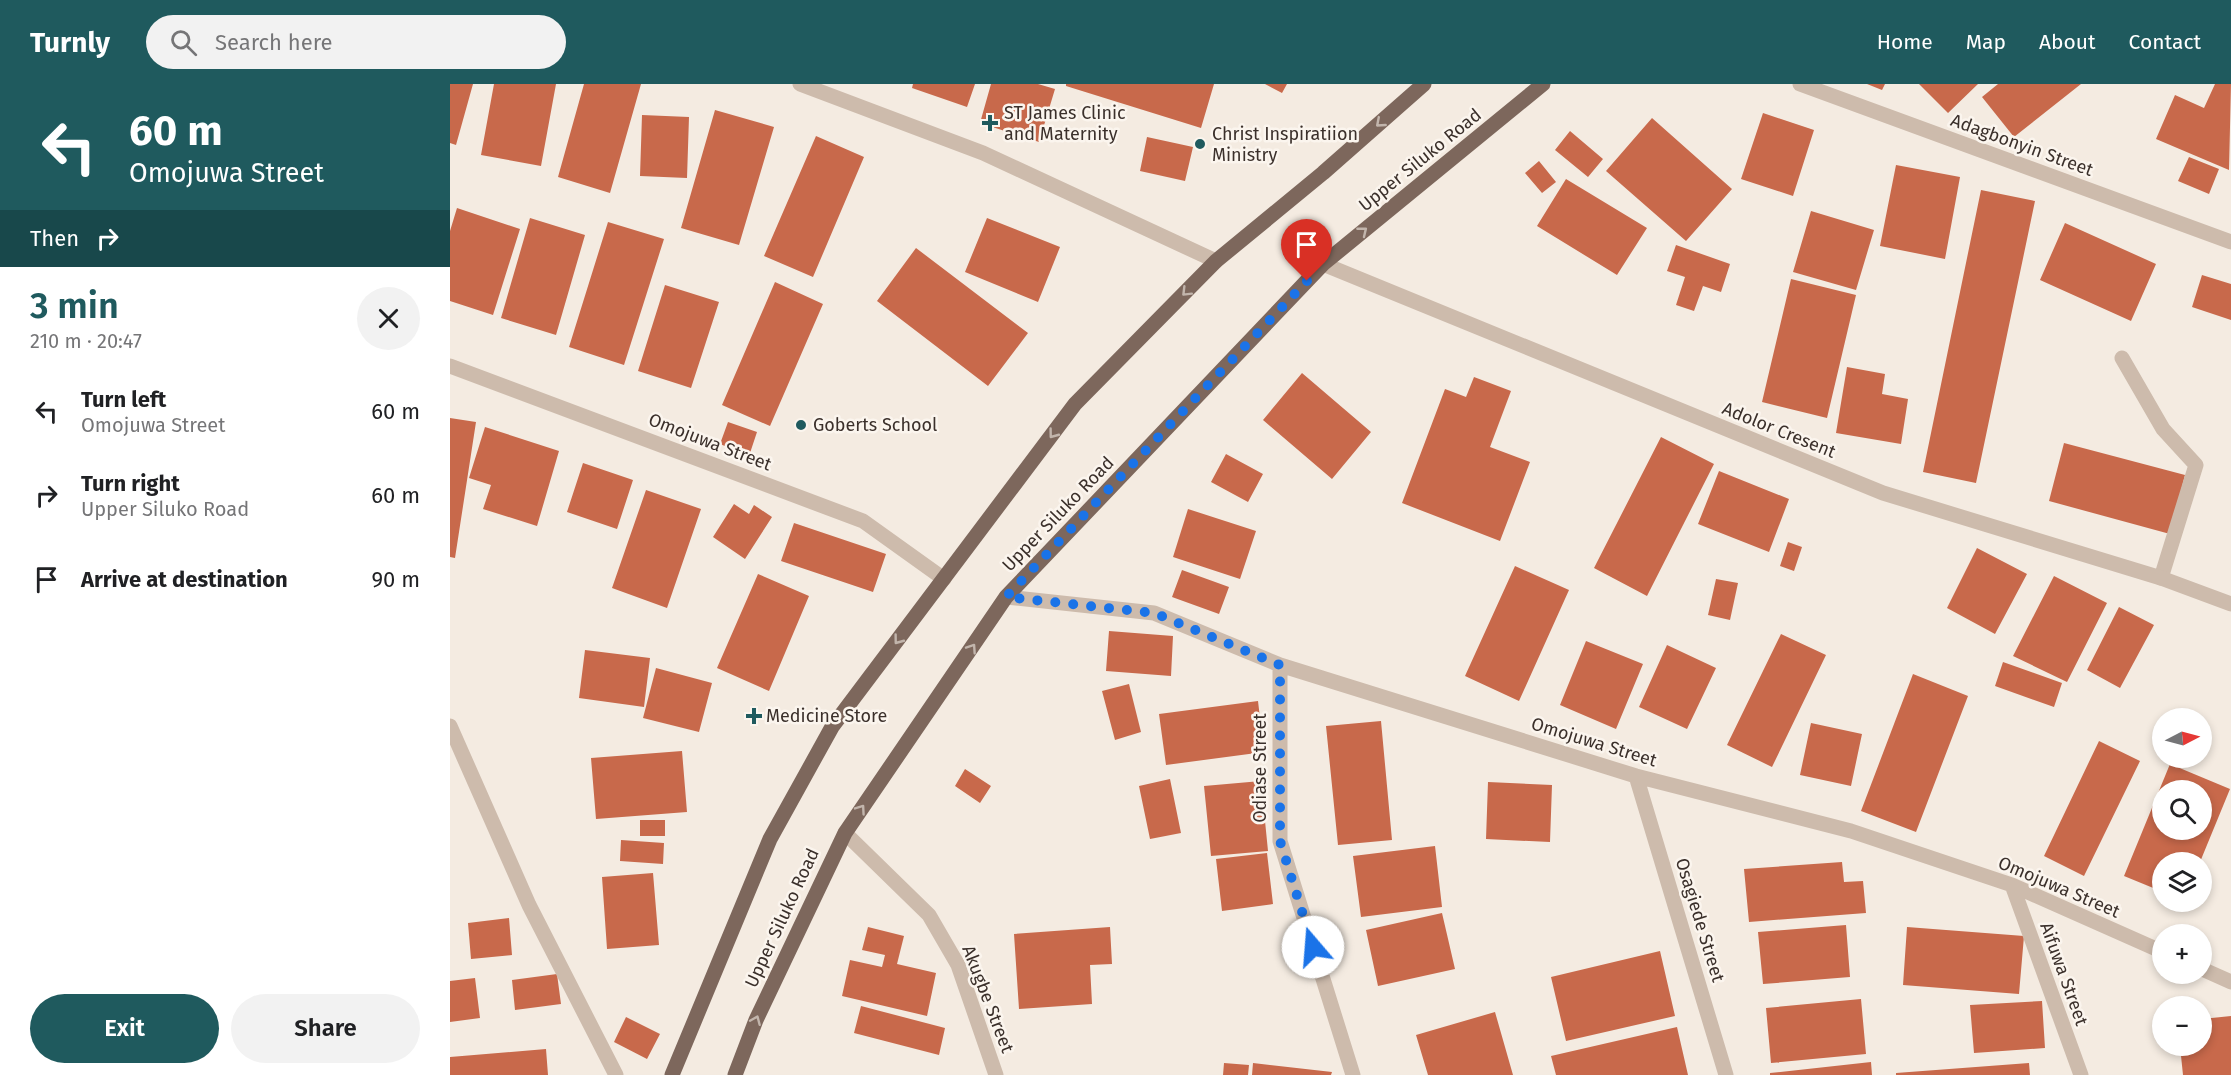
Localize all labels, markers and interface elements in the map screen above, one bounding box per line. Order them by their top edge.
search box [146,15,566,69]
text: Turnly [30,26,110,59]
icon: search [167,26,200,59]
text: Search here [215,29,332,56]
text: Home [1877,29,1933,55]
text: Map [1966,29,2006,55]
text: About [2039,29,2096,55]
text: Contact [2129,29,2201,55]
place label: ST James Clinic and Maternity [1004,102,1126,145]
street label: Upper Siluko Road [1354,104,1486,216]
text: 60 m [129,106,223,156]
icon: left [30,108,108,186]
street label: Adagbonyin Street [1948,109,2097,181]
marker: ST James Clinic and Maternity [981,114,999,132]
one-way arrow [1377,116,1387,127]
place label: Christ Inspiratiion Ministry [1212,123,1358,166]
marker: Christ Inspiratiion Ministry [1193,137,1207,151]
text: Omojuwa Street [129,157,324,189]
pin [1281,219,1332,281]
icon: right [91,222,124,255]
text: Then [30,225,79,252]
icon: arrive [1290,228,1323,261]
one-way arrow [1356,228,1367,239]
text: 3 min [30,284,119,328]
one-way arrow [1182,284,1193,295]
button: close [357,287,420,350]
text: 210 m · 20:47 [30,329,142,353]
text: Turn left [81,386,166,413]
icon: left [30,395,63,428]
street label: Adolor Cresent [1719,397,1839,463]
text: 60 m [371,398,420,425]
street label: Omojuwa Street [645,408,775,476]
text: Omojuwa Street [81,413,225,437]
place label: Goberts School [813,414,937,436]
marker: Goberts School [794,418,808,432]
one-way arrow [1049,427,1060,438]
street label: Upper Siluko Road [998,452,1118,576]
text: Turn right [81,470,180,497]
icon: right [30,479,63,512]
text: 60 m [371,482,420,509]
text: Upper Siluko Road [81,497,249,521]
icon: arrive [30,563,63,596]
text: Arrive at destination [81,566,288,593]
text: 90 m [371,566,420,593]
one-way arrow [894,634,905,645]
one-way arrow [965,644,976,655]
place label: Medicine Store [766,705,887,727]
north arrow [2152,708,2212,768]
map controls [2152,708,2212,1056]
marker: Medicine Store [747,709,761,723]
street label: Omojuwa Street [1529,712,1660,772]
street label: Odiase Street [1249,713,1271,823]
button: search [2152,780,2212,840]
one-way arrow [854,804,865,815]
street label: Upper Siluko Road [740,845,824,991]
street label: Omojuwa Street [1995,851,2124,923]
button: layers [2152,852,2212,912]
street label: Osagiede Street [1671,855,1729,985]
position arrow [1281,915,1345,979]
street label: Aifuwa Street [2035,920,2093,1029]
button: + [2152,924,2212,984]
street label: Akugbe Street [957,942,1019,1056]
button: Exit [30,994,219,1063]
button: Share [231,994,420,1063]
button: − [2152,996,2212,1056]
one-way arrow [749,1016,761,1027]

